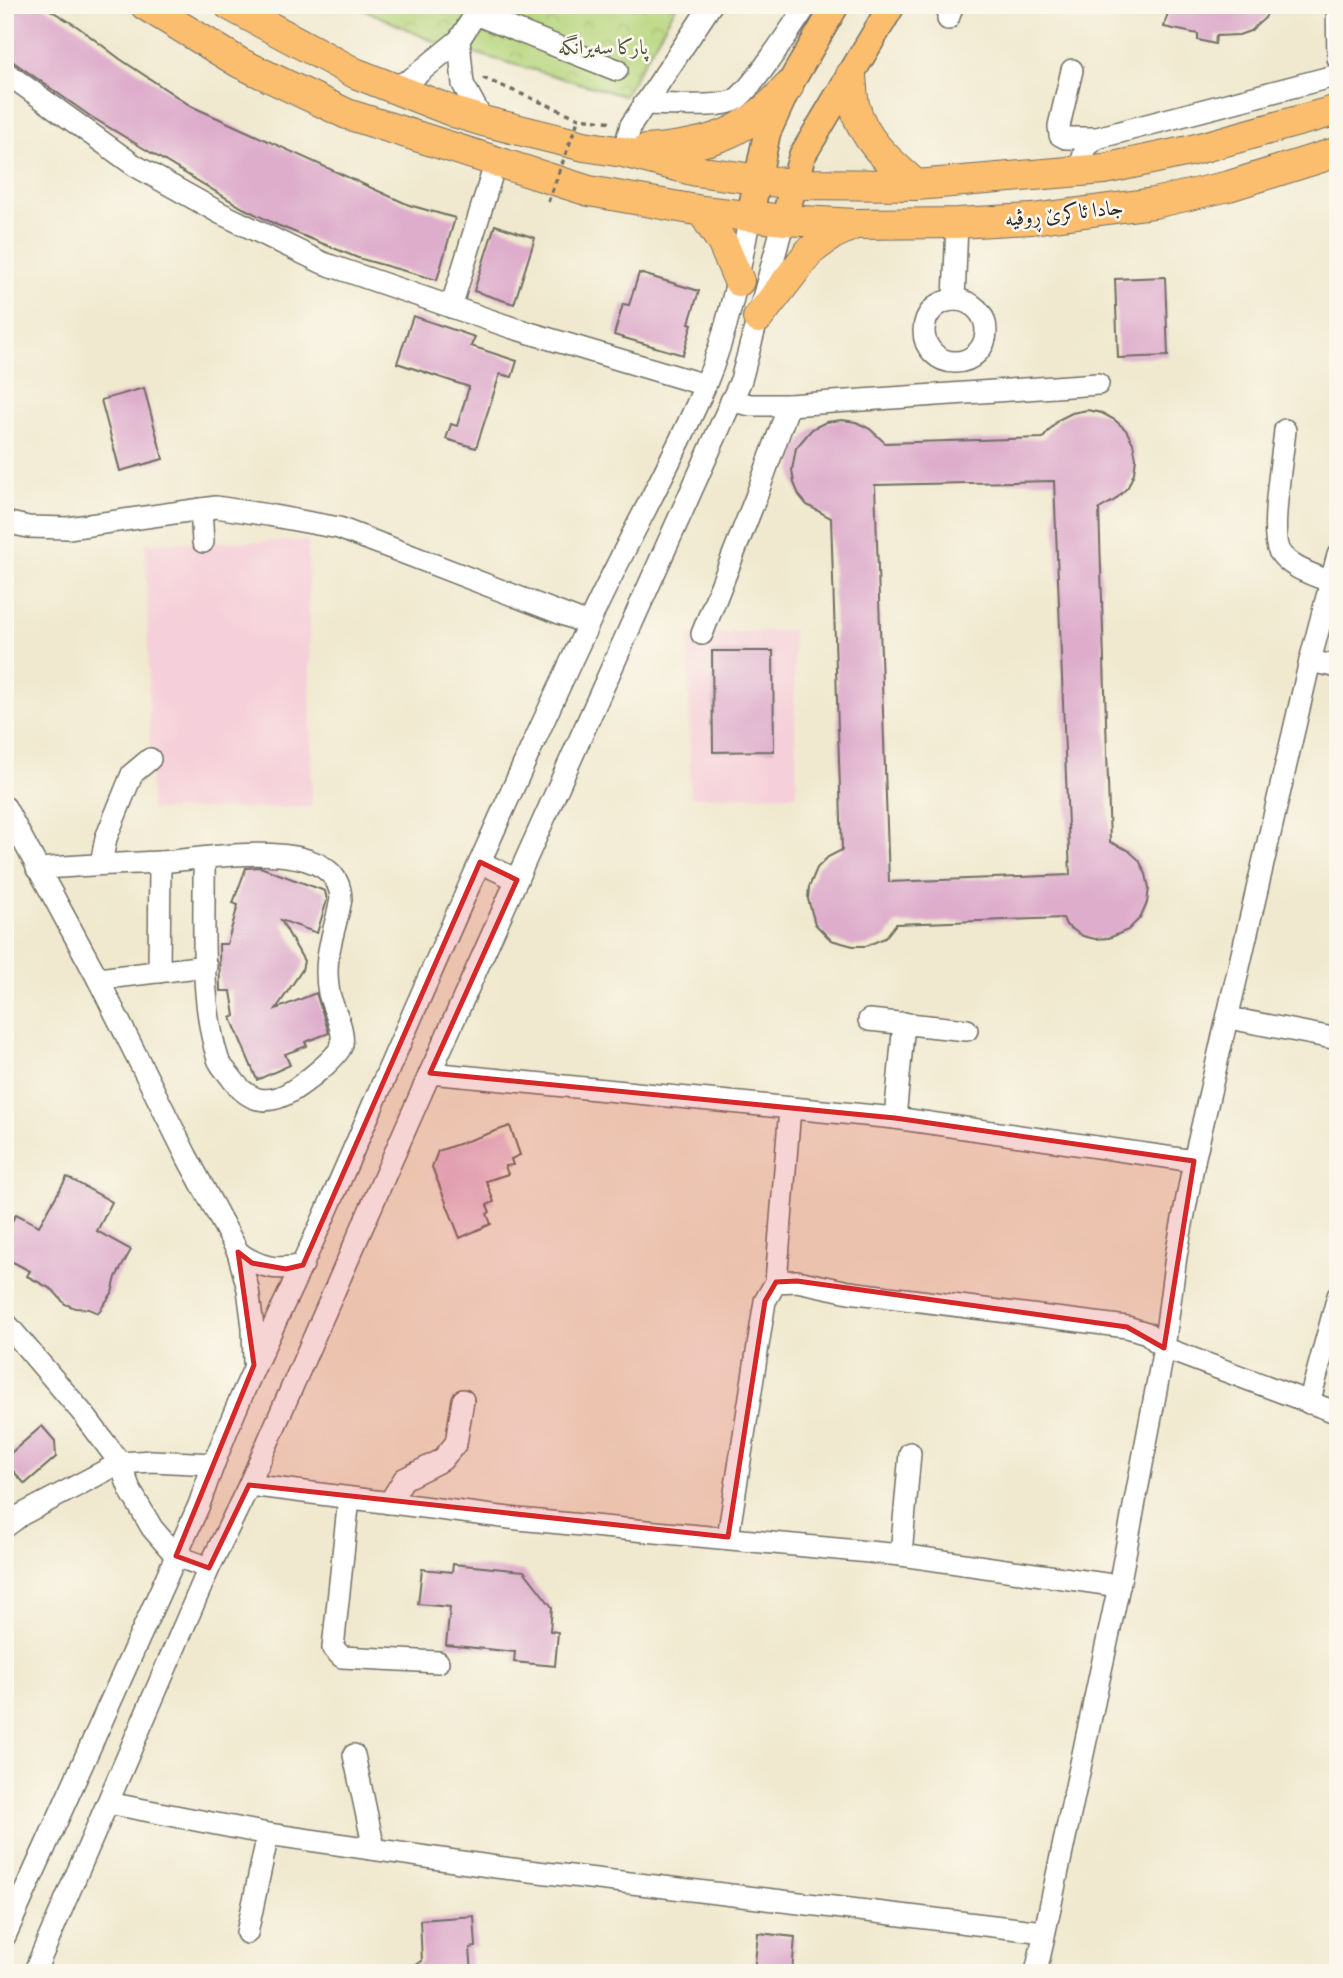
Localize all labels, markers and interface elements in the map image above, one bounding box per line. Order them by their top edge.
park label: پارکا سەیرانگه [558,34,649,62]
street label: جادا ئاکرێ ڕوڤیە [1003,194,1125,236]

